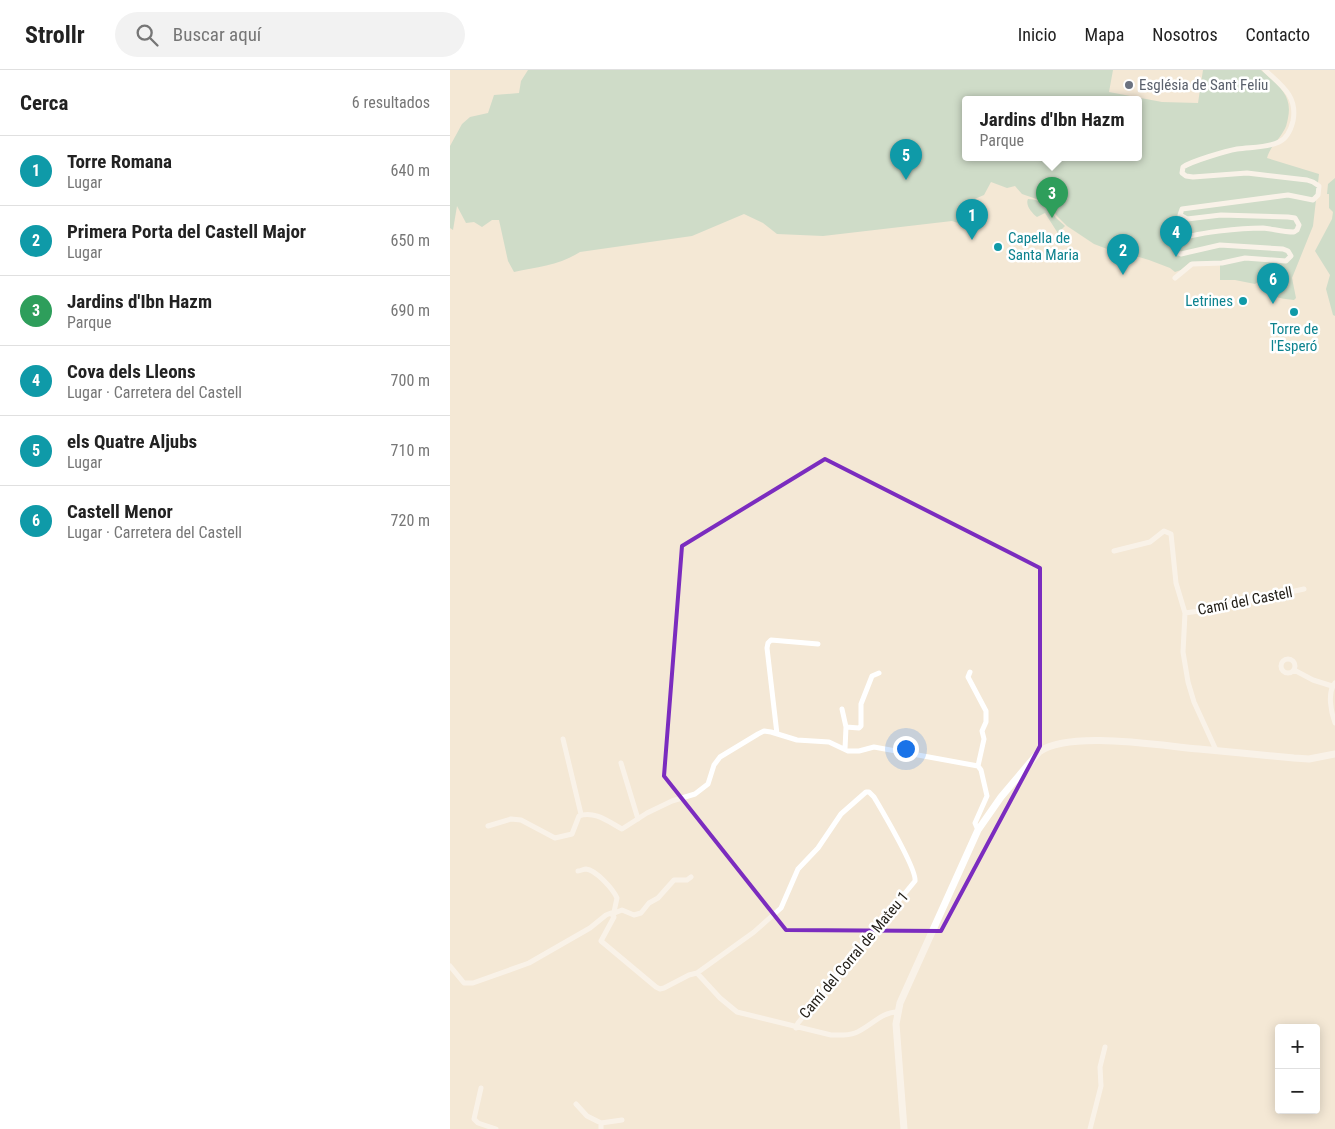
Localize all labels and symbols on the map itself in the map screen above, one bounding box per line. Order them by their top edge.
place label: Església de Sant Feliu [1139,76,1268,94]
marker: Església de Sant Feliu [1123,79,1135,91]
pin: 5 [890,139,922,180]
pin: 3 [1036,177,1068,218]
pin: 1 [956,199,988,240]
pin: 4 [1160,216,1192,257]
place label: Capella de Santa Maria [1008,229,1079,264]
pin: 2 [1107,234,1139,275]
marker: Capella de Santa Maria [992,241,1004,253]
pin: 6 [1257,263,1289,304]
place label: Letrines [1185,292,1233,310]
marker: Letrines [1237,295,1249,307]
marker: Torre de l'Esperó [1288,306,1300,318]
place label: Torre de l'Esperó [1270,320,1318,355]
street label: Camí del Castell [1196,583,1294,619]
your location [893,736,919,762]
street label: Camí del Corral de Mateu 1 [796,888,912,1022]

